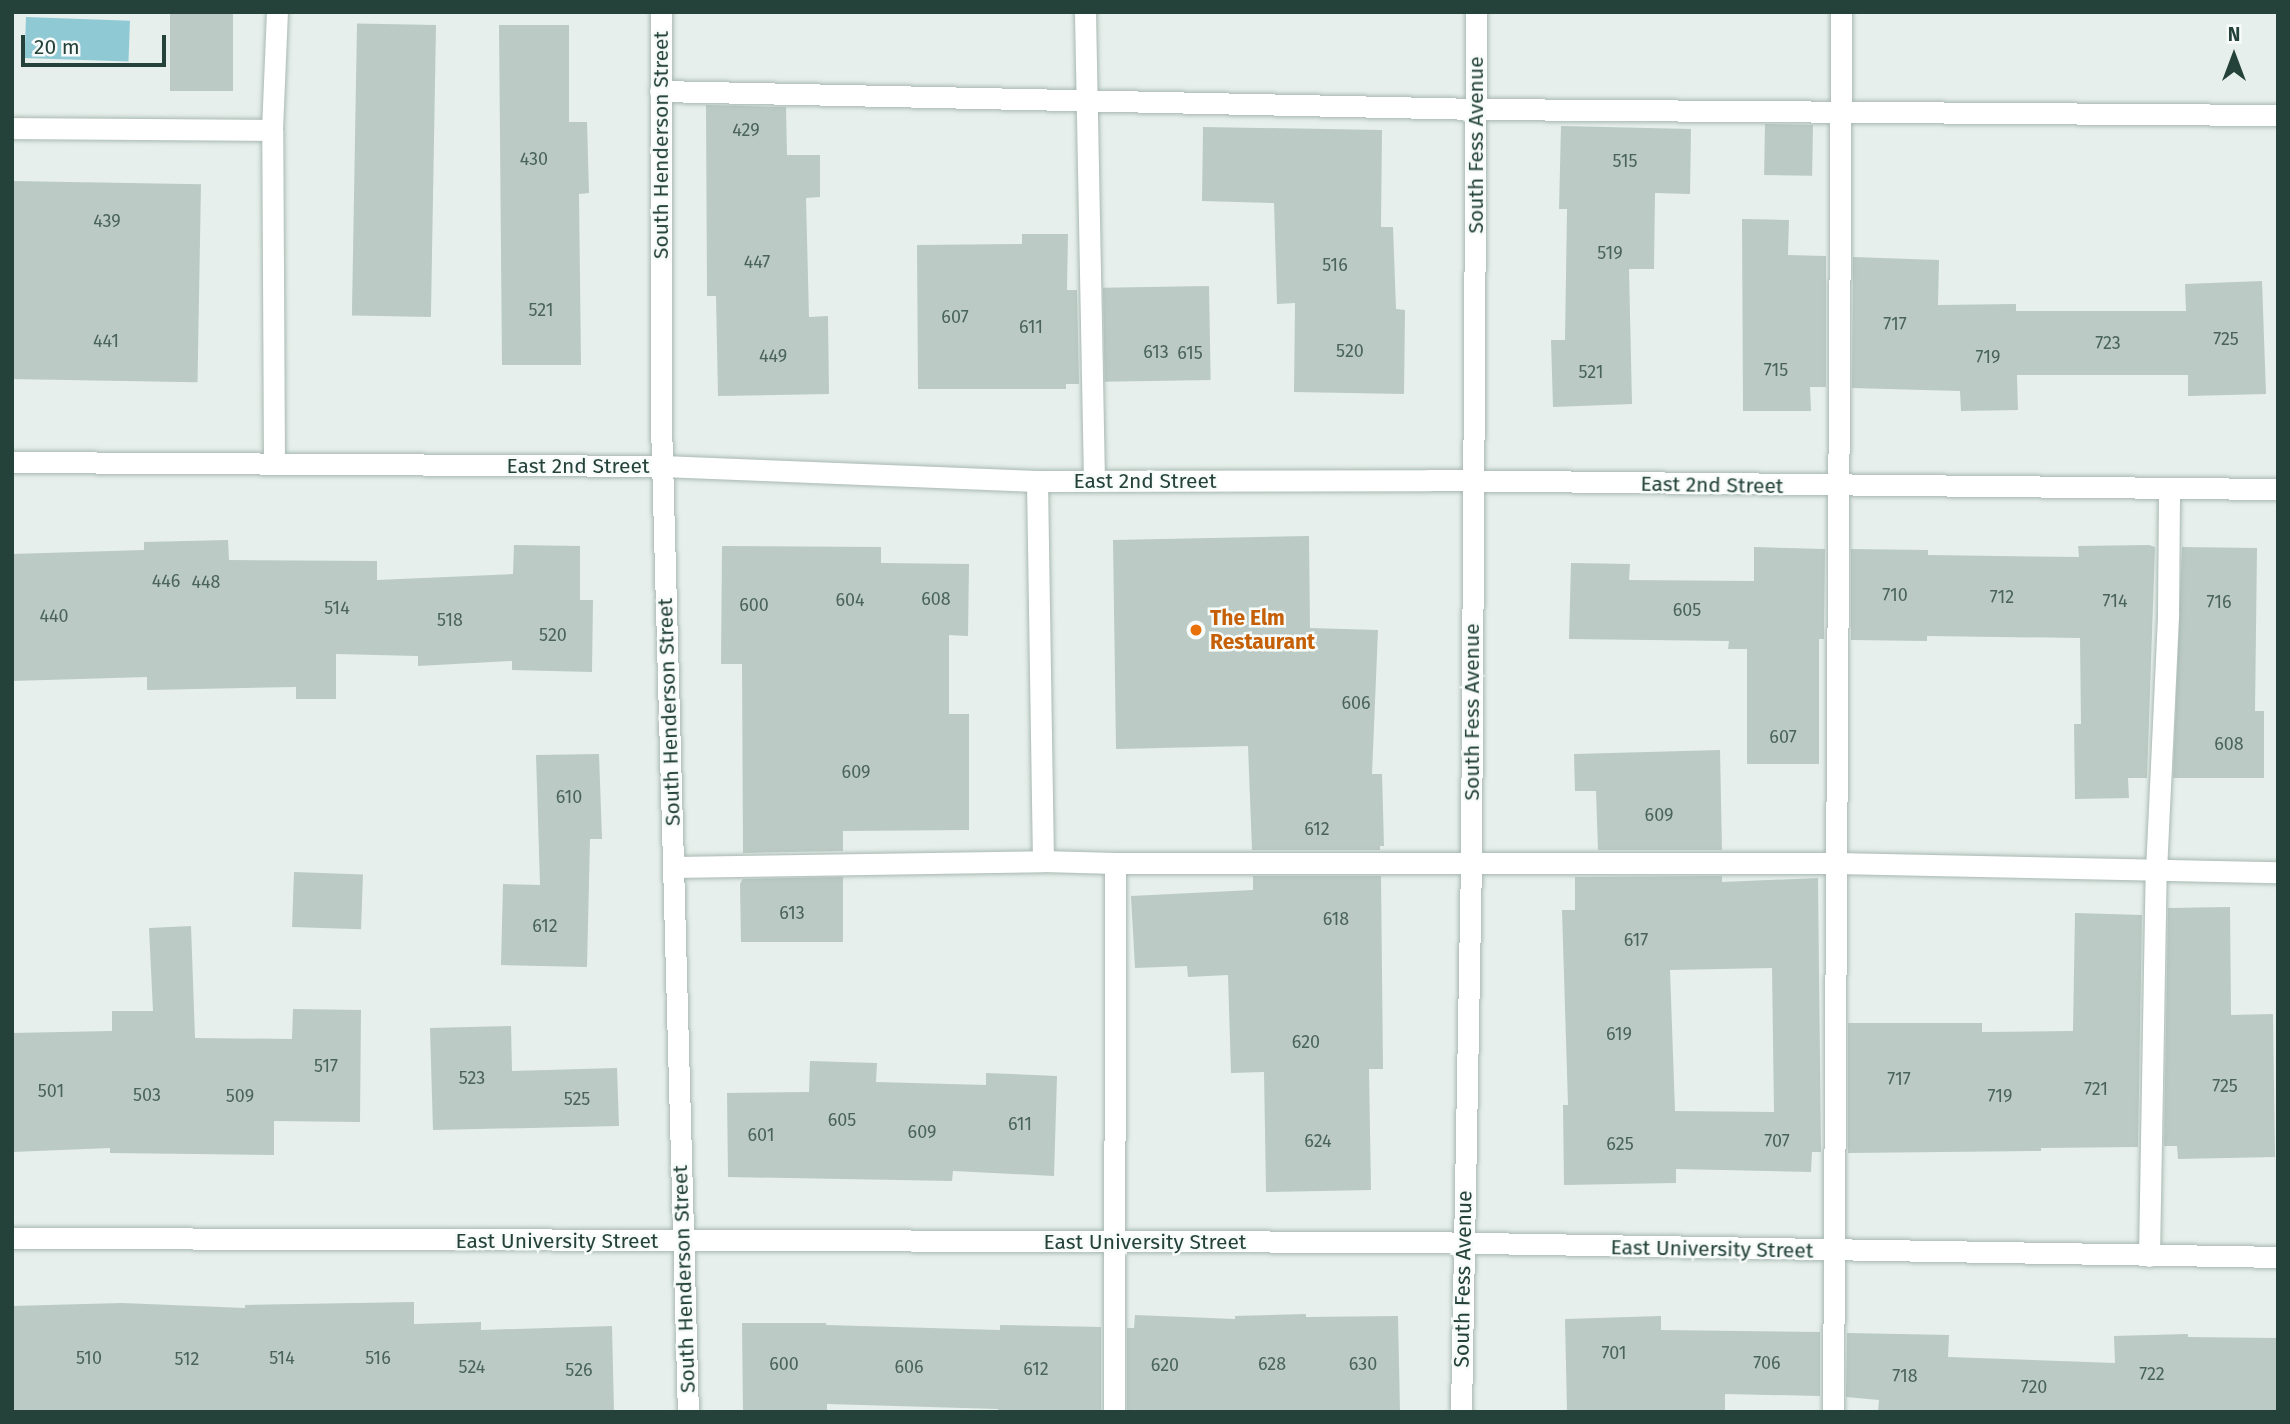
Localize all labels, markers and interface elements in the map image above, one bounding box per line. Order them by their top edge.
scale bar [24,21,170,65]
north arrow [2199,21,2269,91]
text: N [2228,23,2240,46]
street label: South Henderson Street [648,31,674,259]
text: 20 m [34,34,80,60]
street label: South Fess Avenue [1463,56,1489,234]
house number: 429 [732,119,760,141]
house number: 430 [520,148,548,170]
house number: 515 [1613,150,1637,172]
house number: 439 [93,210,121,232]
house number: 519 [1597,242,1623,264]
house number: 447 [744,251,770,273]
house number: 516 [1322,254,1348,276]
house number: 521 [528,299,554,321]
house number: 607 [941,306,969,328]
house number: 717 [1883,313,1907,335]
house number: 611 [1019,316,1043,338]
house number: 725 [2213,328,2239,350]
house number: 441 [93,330,119,352]
house number: 723 [2095,332,2121,354]
house number: 520 [1336,340,1364,362]
house number: 613 [1143,341,1169,363]
house number: 615 [1177,342,1203,364]
house number: 449 [759,345,787,367]
house number: 719 [1976,346,2000,368]
house number: 715 [1764,359,1788,381]
house number: 521 [1578,361,1604,383]
street label: East 2nd Street [507,453,649,479]
street label: East 2nd Street [1074,468,1216,494]
street label: East 2nd Street [1640,471,1784,499]
house number: 446 [152,570,180,592]
house number: 448 [191,571,221,593]
house number: 710 [1882,584,1908,606]
house number: 712 [1990,586,2014,608]
house number: 608 [921,588,951,610]
house number: 604 [835,589,865,611]
house number: 714 [2102,590,2128,612]
house number: 716 [2206,591,2232,613]
house number: 600 [739,594,769,616]
house number: 514 [324,597,350,619]
street label: South Henderson Street [652,598,686,826]
house number: 605 [1673,599,1701,621]
house number: 440 [39,605,69,627]
place label: The Elm Restaurant [1210,605,1315,655]
house number: 518 [437,609,463,631]
marker: The Elm Restaurant [1188,622,1204,638]
street label: South Fess Avenue [1459,623,1485,801]
house number: 520 [539,624,567,646]
house number: 606 [1341,692,1371,714]
house number: 607 [1769,726,1797,748]
house number: 608 [2214,733,2244,755]
house number: 609 [842,761,870,783]
house number: 610 [556,786,582,808]
house number: 609 [1645,804,1673,826]
house number: 612 [1304,818,1330,840]
house number: 613 [779,902,805,924]
house number: 618 [1323,908,1349,930]
house number: 612 [532,915,558,937]
house number: 617 [1624,929,1648,951]
house number: 619 [1606,1023,1632,1045]
house number: 620 [1292,1031,1320,1053]
house number: 517 [314,1055,338,1077]
house number: 523 [459,1067,485,1089]
house number: 717 [1887,1068,1911,1090]
house number: 725 [2212,1075,2238,1097]
house number: 721 [2084,1078,2108,1100]
house number: 501 [38,1080,64,1102]
house number: 503 [133,1084,161,1106]
house number: 509 [226,1085,254,1107]
house number: 719 [1988,1085,2012,1107]
house number: 525 [564,1088,590,1110]
house number: 605 [828,1109,856,1131]
house number: 611 [1008,1113,1032,1135]
house number: 609 [908,1121,936,1143]
house number: 601 [748,1124,774,1146]
house number: 624 [1304,1130,1332,1152]
house number: 707 [1764,1130,1790,1152]
house number: 625 [1606,1133,1634,1155]
street label: South Henderson Street [667,1165,701,1393]
street label: South Fess Avenue [1449,1190,1477,1368]
street label: East University Street [456,1228,658,1254]
street label: East University Street [1044,1229,1246,1255]
street label: East University Street [1610,1235,1814,1263]
house number: 701 [1601,1342,1627,1364]
house number: 510 [76,1347,102,1369]
house number: 514 [269,1347,295,1369]
house number: 516 [365,1347,391,1369]
house number: 512 [175,1348,199,1370]
house number: 706 [1753,1352,1781,1374]
house number: 600 [769,1353,799,1375]
house number: 628 [1258,1353,1286,1375]
house number: 630 [1349,1353,1377,1375]
house number: 620 [1151,1354,1179,1376]
house number: 524 [459,1356,485,1378]
house number: 606 [894,1356,924,1378]
house number: 612 [1023,1358,1049,1380]
house number: 526 [565,1359,593,1381]
house number: 722 [2139,1363,2165,1385]
house number: 718 [1892,1365,1918,1387]
house number: 720 [2021,1376,2047,1398]

